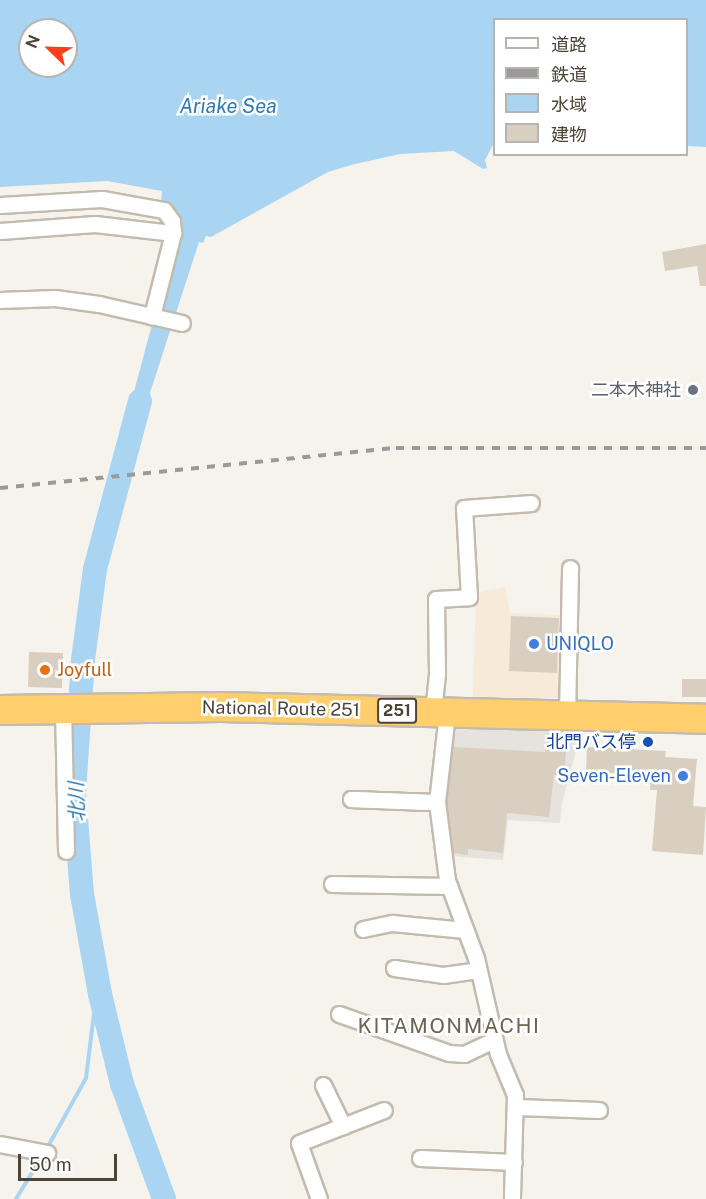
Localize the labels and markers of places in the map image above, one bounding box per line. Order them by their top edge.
place label: 二本木神社 [591,379,681,401]
marker: 二本木神社 [686,383,700,397]
place label: UNIQLO [546,633,614,655]
marker: UNIQLO [527,637,541,651]
place label: Joyfull [57,659,112,681]
marker: Joyfull [38,663,52,677]
place label: 北門バス停 [546,731,636,753]
marker: 北門バス停 [641,735,655,749]
place label: Seven-Eleven [557,765,671,787]
marker: Seven-Eleven [676,769,690,783]

